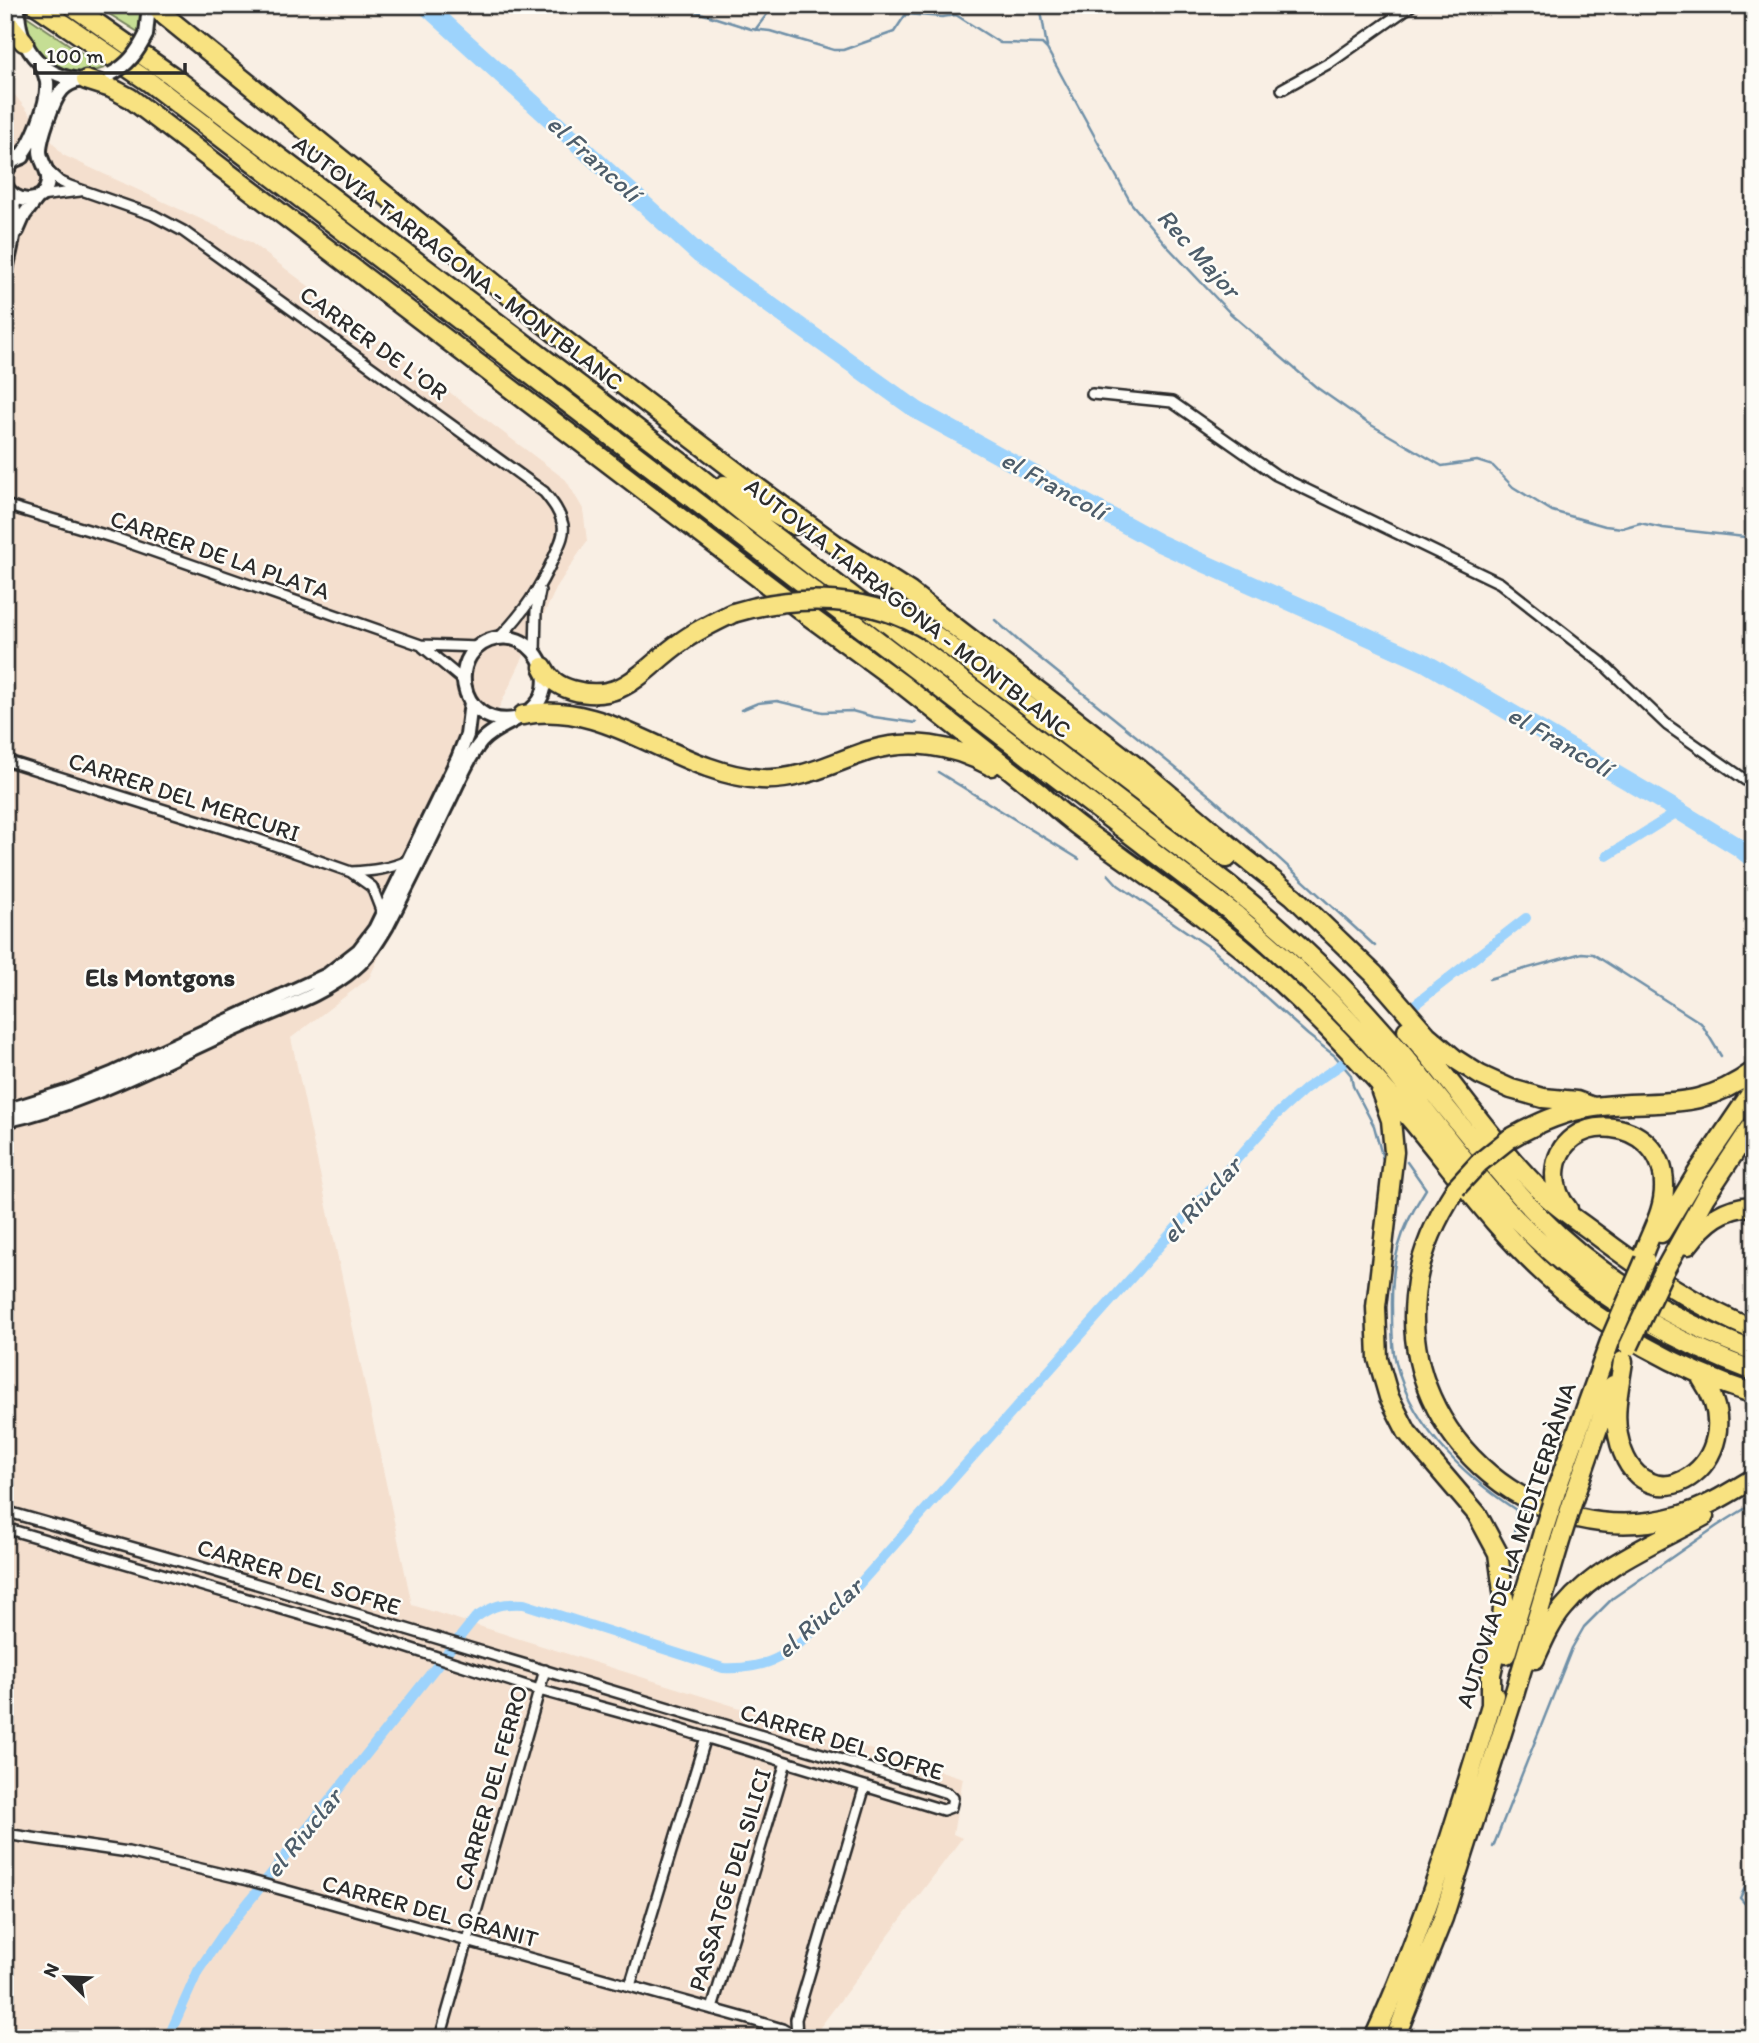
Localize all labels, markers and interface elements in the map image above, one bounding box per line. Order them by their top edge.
scale bar [35,32,186,76]
text: 100 m [46,43,104,68]
water label: el Francolí [540,107,651,212]
street label: AUTOVIA TARRAGONA - MONTBLANC [287,129,629,396]
water label: Rec Major [1150,202,1249,306]
street label: CARRER DE L'OR [295,279,454,406]
water label: el Francolí [996,443,1116,529]
street label: AUTOVIA TARRAGONA - MONTBLANC [739,471,1077,744]
street label: CARRER DE LA PLATA [106,503,334,606]
water label: el Francolí [1502,698,1622,786]
street label: CARRER DEL MERCURI [65,745,304,848]
district label: Els Montgons [85,961,235,993]
water label: el Riuclar [1154,1148,1250,1250]
street label: AUTOVIA DE LA MEDITERRÀNIA [1449,1378,1582,1711]
street label: CARRER DEL SOFRE [194,1532,404,1621]
water label: el Riuclar [769,1569,871,1665]
street label: CARRER DEL FERRO [447,1682,534,1894]
street label: CARRER DEL SOFRE [737,1697,947,1786]
street label: PASSATGE DEL SILICI [682,1765,777,1995]
water label: el Riuclar [257,1780,350,1884]
street label: CARRER DEL GRANIT [319,1868,542,1953]
north arrow [32,1941,102,2011]
text: N [38,1960,64,1981]

